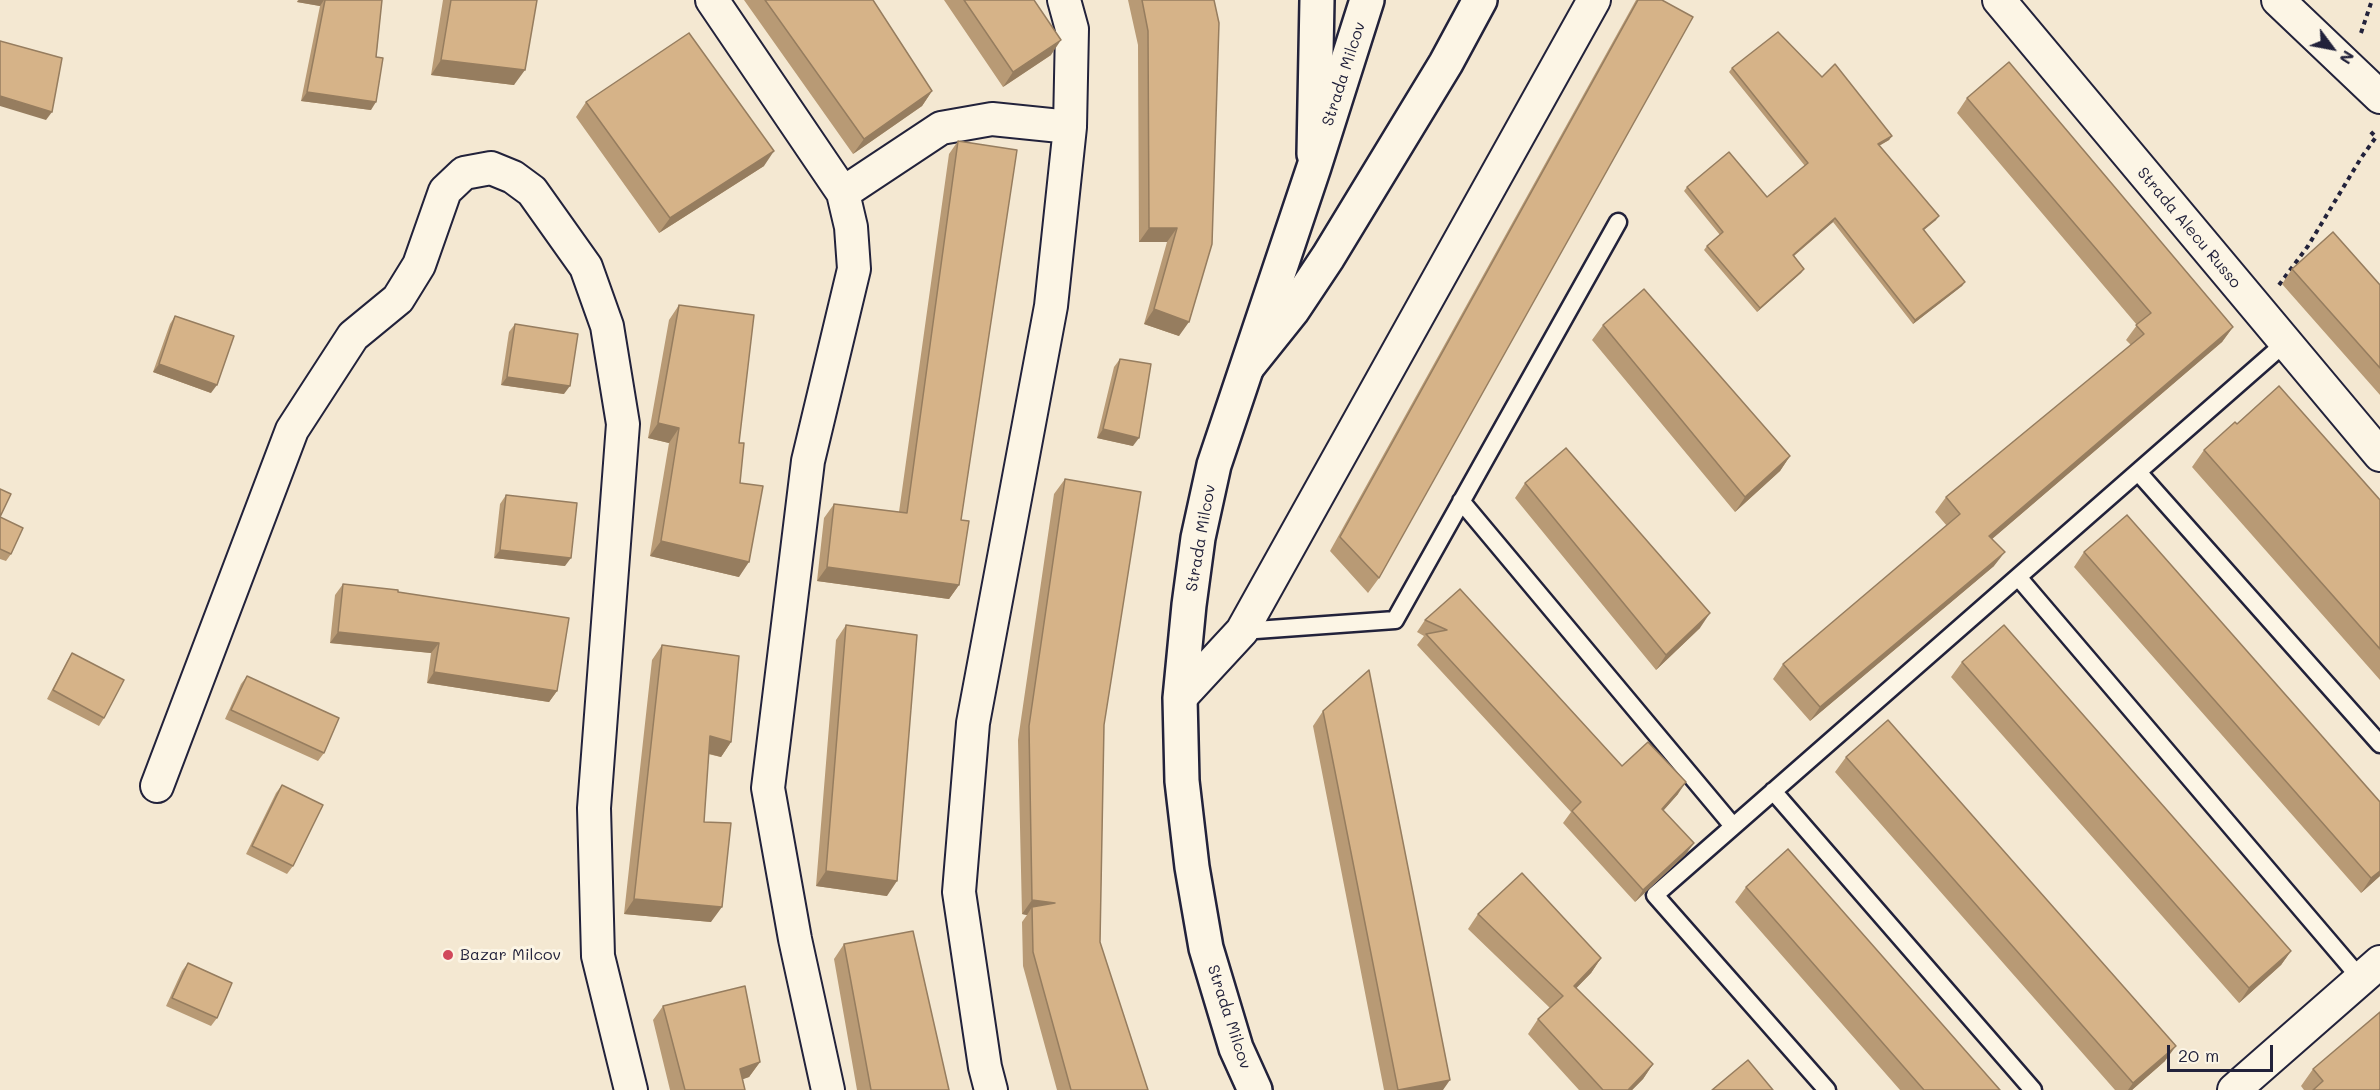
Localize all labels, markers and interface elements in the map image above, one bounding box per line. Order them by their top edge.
north arrow [2302,18,2362,78]
street label: Strada Milcov [1318,20,1370,128]
text: N [2336,47,2360,69]
street label: Strada Alecu Russo [2133,164,2245,292]
street label: Strada Milcov [1182,483,1220,593]
place label: Bazar Milcov [460,945,561,965]
marker: Bazar Milcov [441,948,455,962]
street label: Strada Milcov [1203,963,1255,1071]
scale bar [2170,1033,2276,1071]
text: 20 m [2178,1043,2219,1067]

